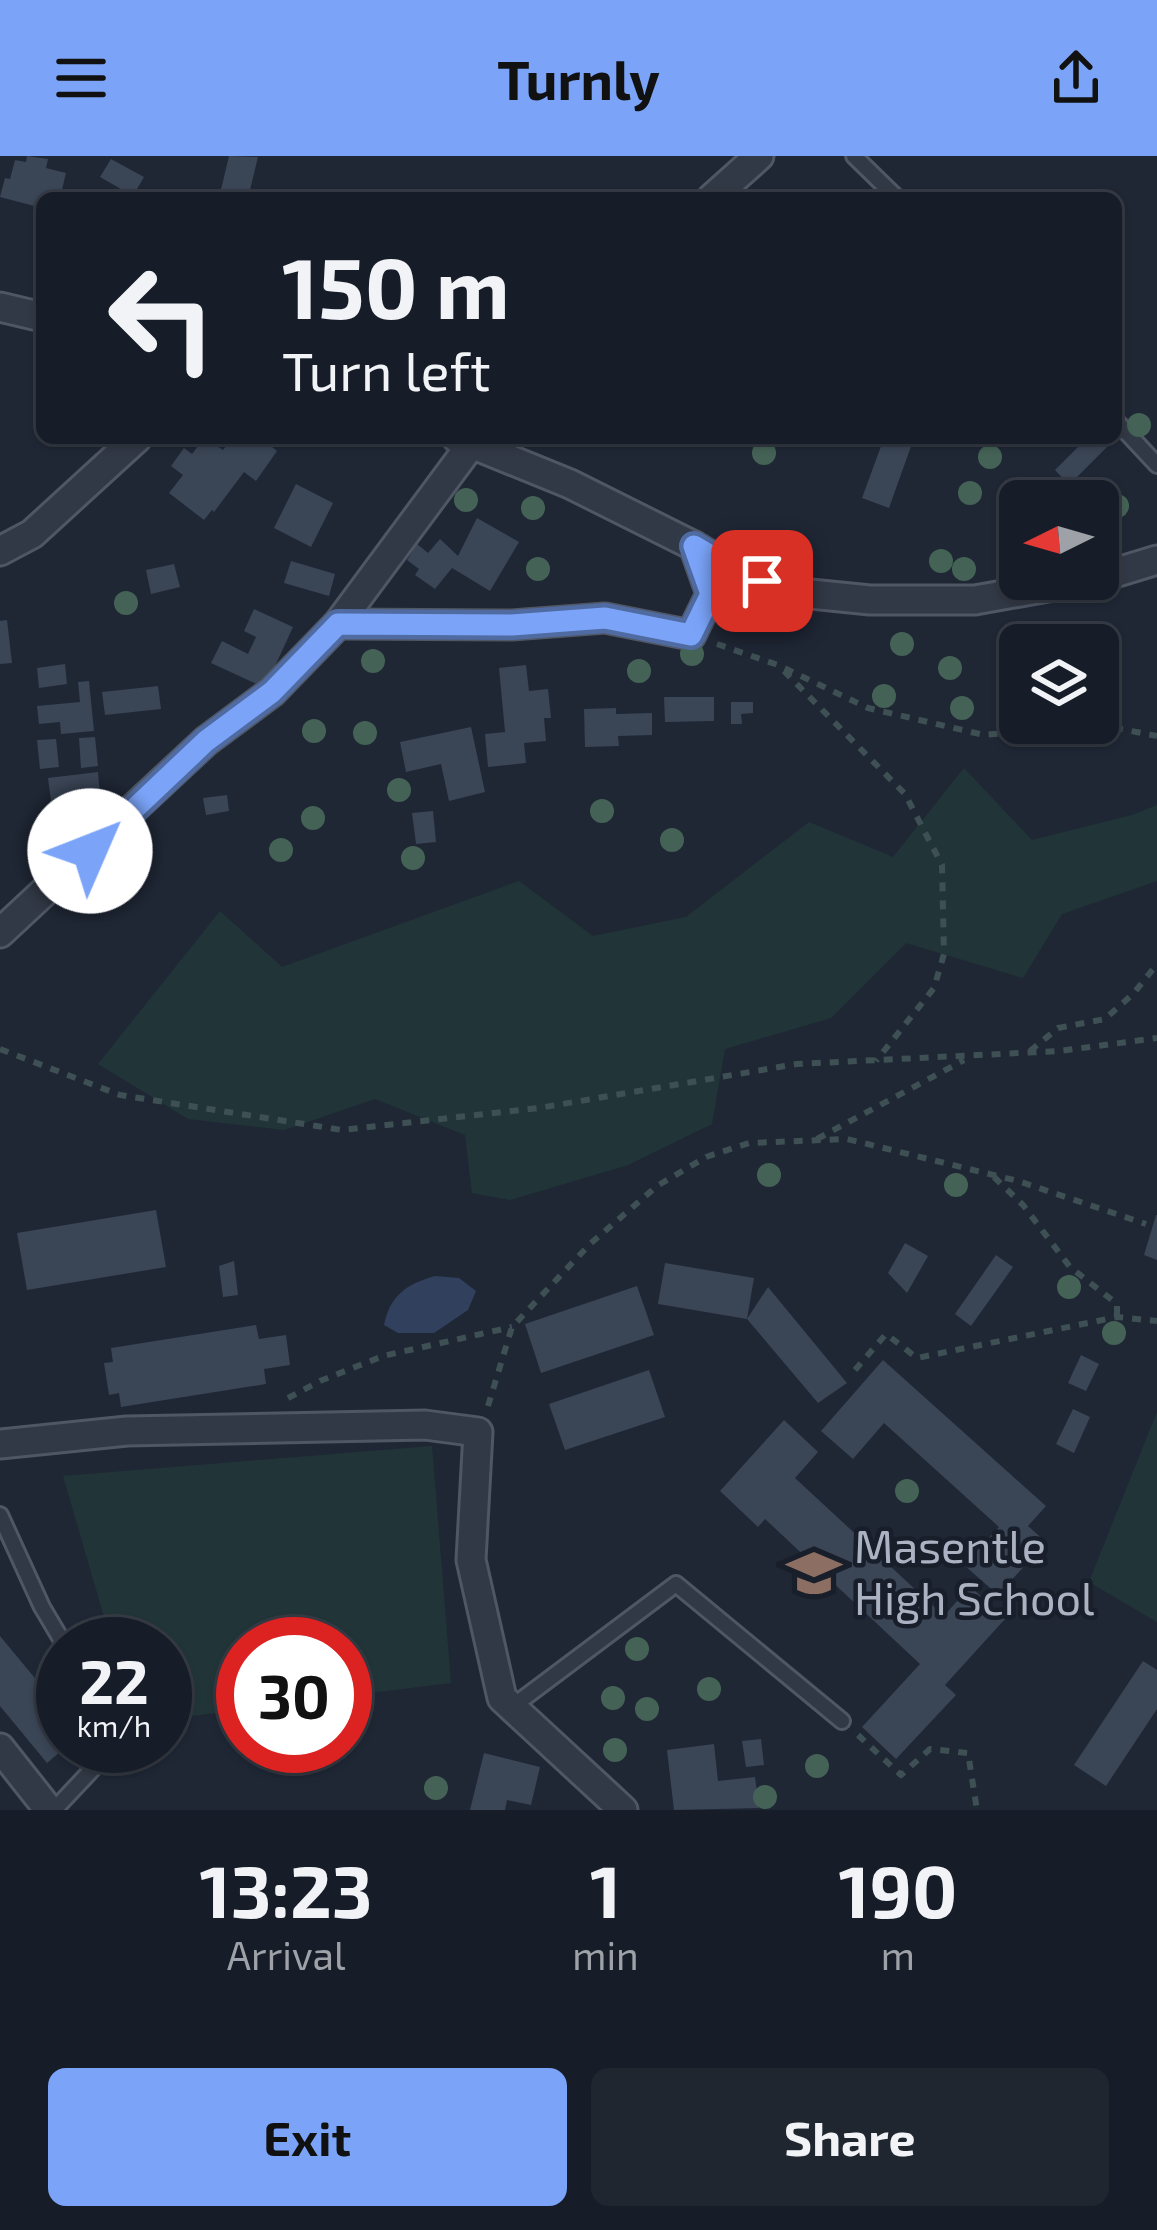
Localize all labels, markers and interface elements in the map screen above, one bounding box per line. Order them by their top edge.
icon: menu [48,45,114,111]
icon: share [1043,45,1109,111]
text: Turnly [497,46,660,111]
text: 150 m [282,235,510,336]
icon: left [84,240,240,396]
text: Turn left [282,337,491,402]
north arrow [999,480,1119,600]
map controls [999,480,1119,744]
pin [711,530,813,632]
icon: arrive [729,548,795,614]
button: layers [999,624,1119,744]
position arrow [27,788,153,914]
place label: Masentle High School [854,1518,1094,1624]
school or university icon: Masentle High School [785,1544,843,1602]
speed limit sign: 30 [216,1617,372,1773]
text: 22 [79,1644,149,1716]
text: km/h [77,1707,151,1743]
text: 13:23 [200,1846,373,1932]
text: 1 [590,1846,621,1932]
text: 190 [838,1846,957,1932]
text: Arrival [227,1931,345,1978]
text: min [572,1931,639,1978]
text: m [881,1931,915,1978]
button: Exit [48,2068,567,2206]
button: Share [591,2068,1109,2206]

